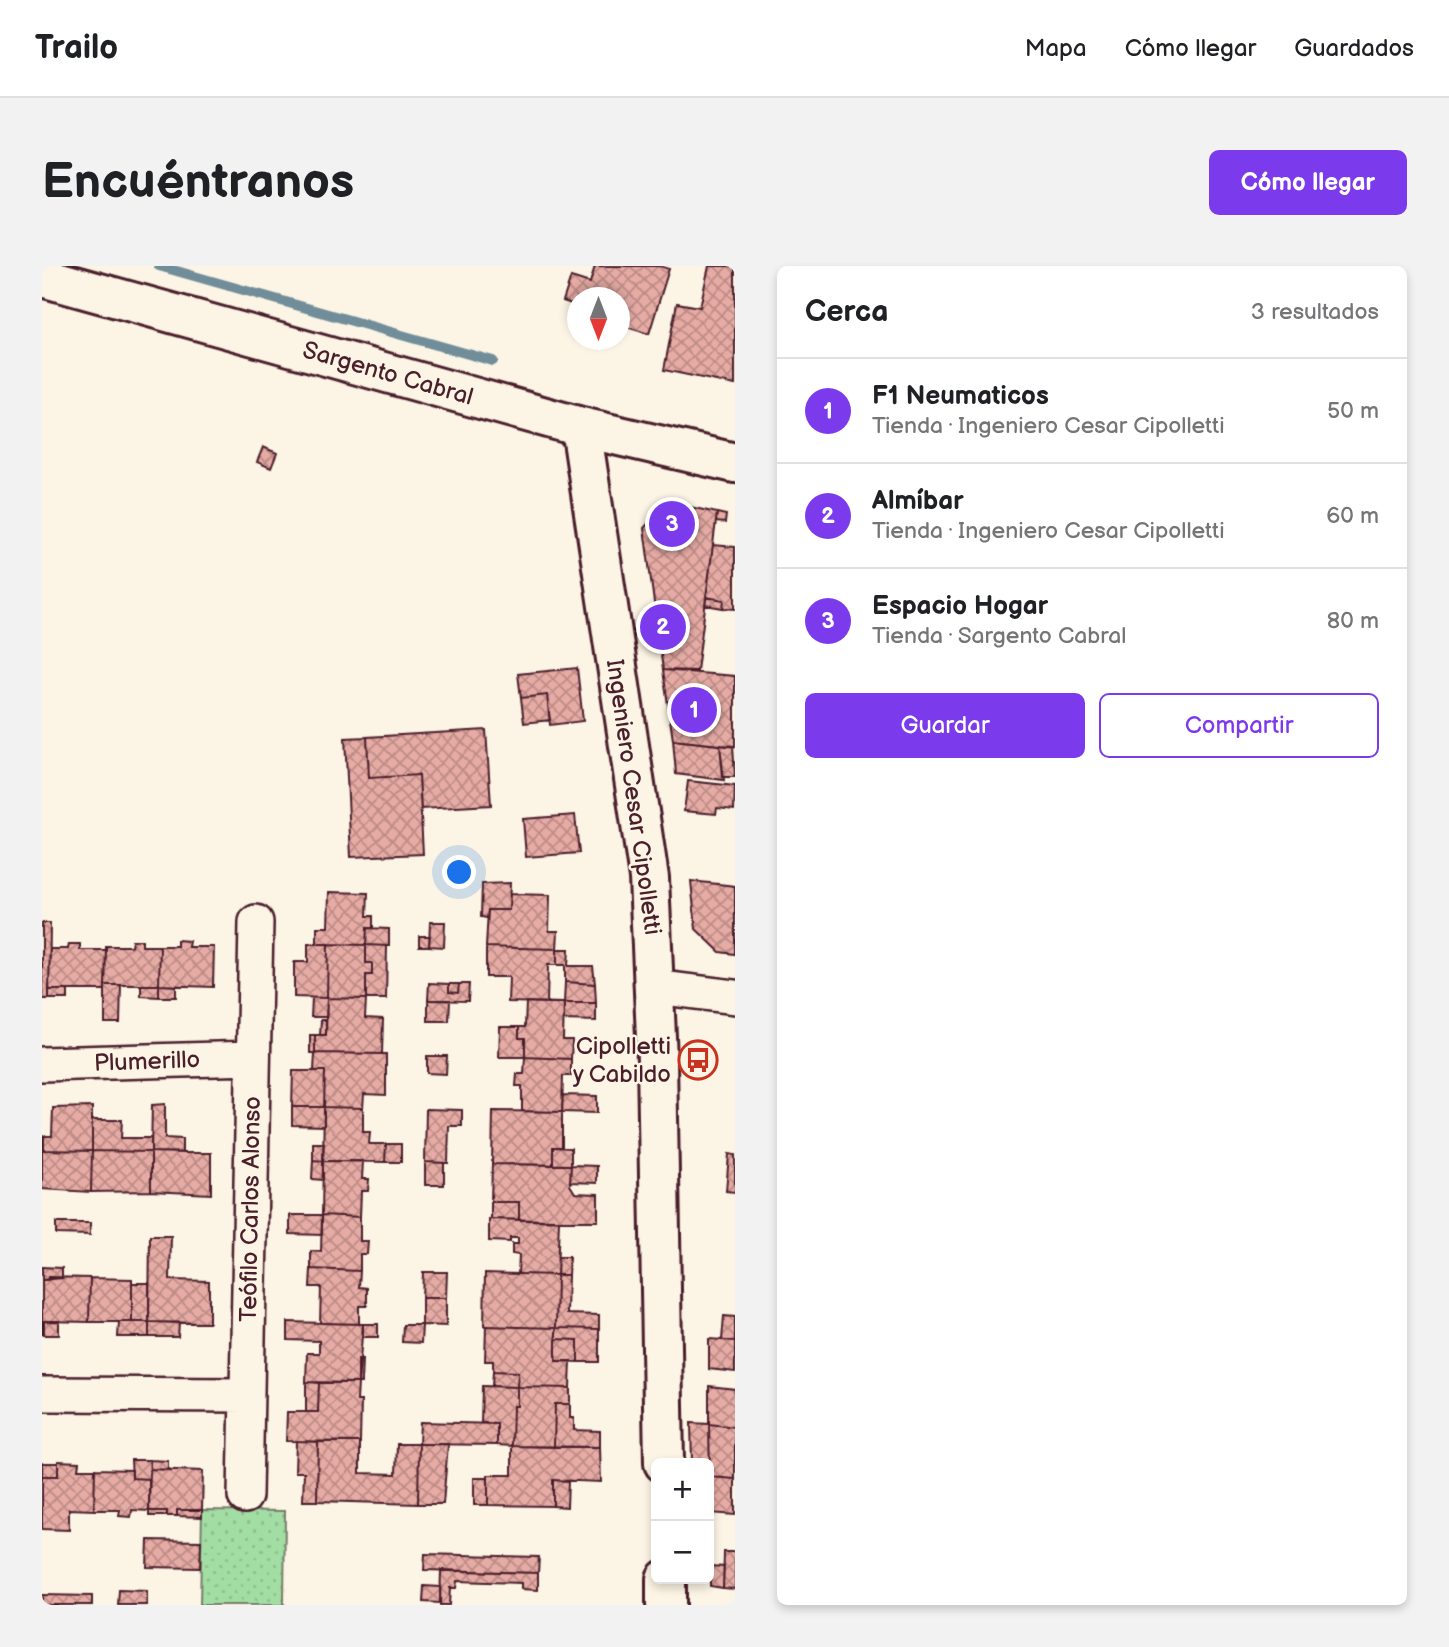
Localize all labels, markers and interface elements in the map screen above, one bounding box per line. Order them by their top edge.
text: Trailo [35,28,118,68]
text: Mapa [1025,34,1087,63]
text: Cómo llegar [1125,34,1256,63]
text: Guardados [1294,34,1414,63]
button: Cómo llegar [1209,150,1407,215]
text: Encuéntranos [42,153,354,212]
north arrow [567,287,630,350]
text: Cerca [805,294,888,330]
text: 3 resultados [1251,298,1379,326]
street label: Sargento Cabral [299,335,476,412]
text: F1 Neumaticos [872,381,1049,412]
text: 1 [823,397,833,425]
text: 50 m [1327,397,1379,425]
text: Tienda · Ingeniero Cesar Cipolletti [872,412,1225,440]
text: Almíbar [872,486,964,517]
pin: 3 [649,498,695,550]
text: 2 [821,502,835,530]
text: 60 m [1326,502,1379,530]
text: Tienda · Ingeniero Cesar Cipolletti [872,517,1225,545]
text: Espacio Hogar [872,591,1048,622]
pin: 2 [640,601,686,653]
text: 3 [821,607,835,635]
text: 80 m [1327,607,1379,635]
text: Tienda · Sargento Cabral [872,622,1126,650]
street label: Ingeniero Cesar Cipolletti [600,657,667,937]
pin: 1 [671,684,717,736]
button: Guardar [805,693,1085,758]
button: Compartir [1099,693,1379,758]
your location [442,855,476,889]
place label: Cipolletti y Cabildo [572,1032,671,1089]
bus stop icon: Cipolletti y Cabildo [677,1039,719,1081]
street label: Plumerillo [93,1045,201,1078]
street label: Teófilo Carlos Alonso [234,1096,267,1322]
map controls [651,1458,714,1584]
button: + [651,1458,714,1521]
button: − [651,1521,714,1584]

